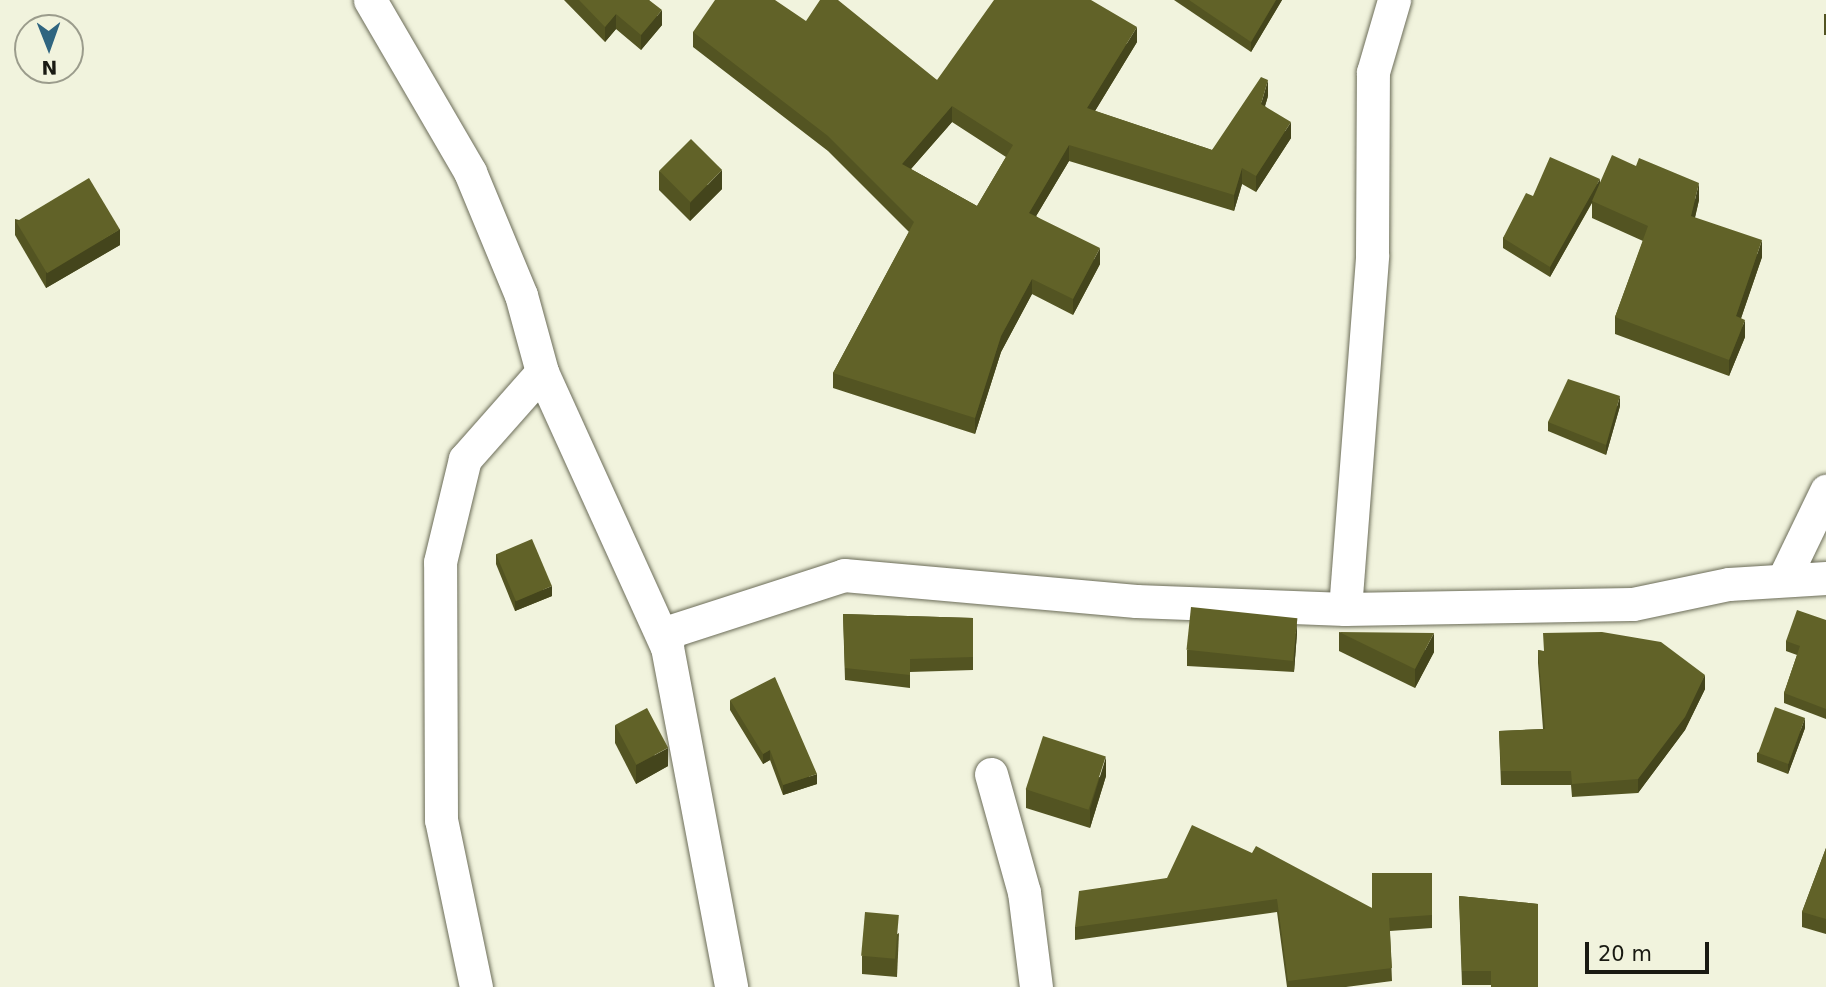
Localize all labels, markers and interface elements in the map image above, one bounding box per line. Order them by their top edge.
north arrow [14,14,84,84]
text: N [41,57,57,79]
scale bar [1588,928,1712,972]
text: 20 m [1598,942,1652,966]

